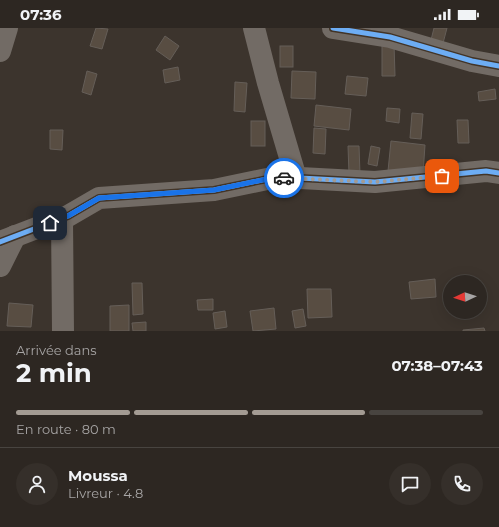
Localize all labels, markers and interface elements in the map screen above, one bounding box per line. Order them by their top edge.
text: 07:36 [20,5,62,24]
courier [264,158,304,198]
pin [425,159,459,193]
icon: bag [431,165,453,187]
icon: car [273,167,295,189]
pin [33,206,67,240]
icon: home [39,212,61,234]
north arrow [443,275,487,319]
map controls [443,275,487,319]
text: Arrivée dans [16,342,97,358]
text: 07:38–07:43 [391,356,483,375]
text: 2 min [16,357,92,389]
text: En route · 80 m [16,421,116,437]
button: person [16,463,58,505]
button: chat [389,463,431,505]
button: phone [441,463,483,505]
text: Moussa [68,466,128,485]
text: Livreur · 4.8 [68,485,143,501]

